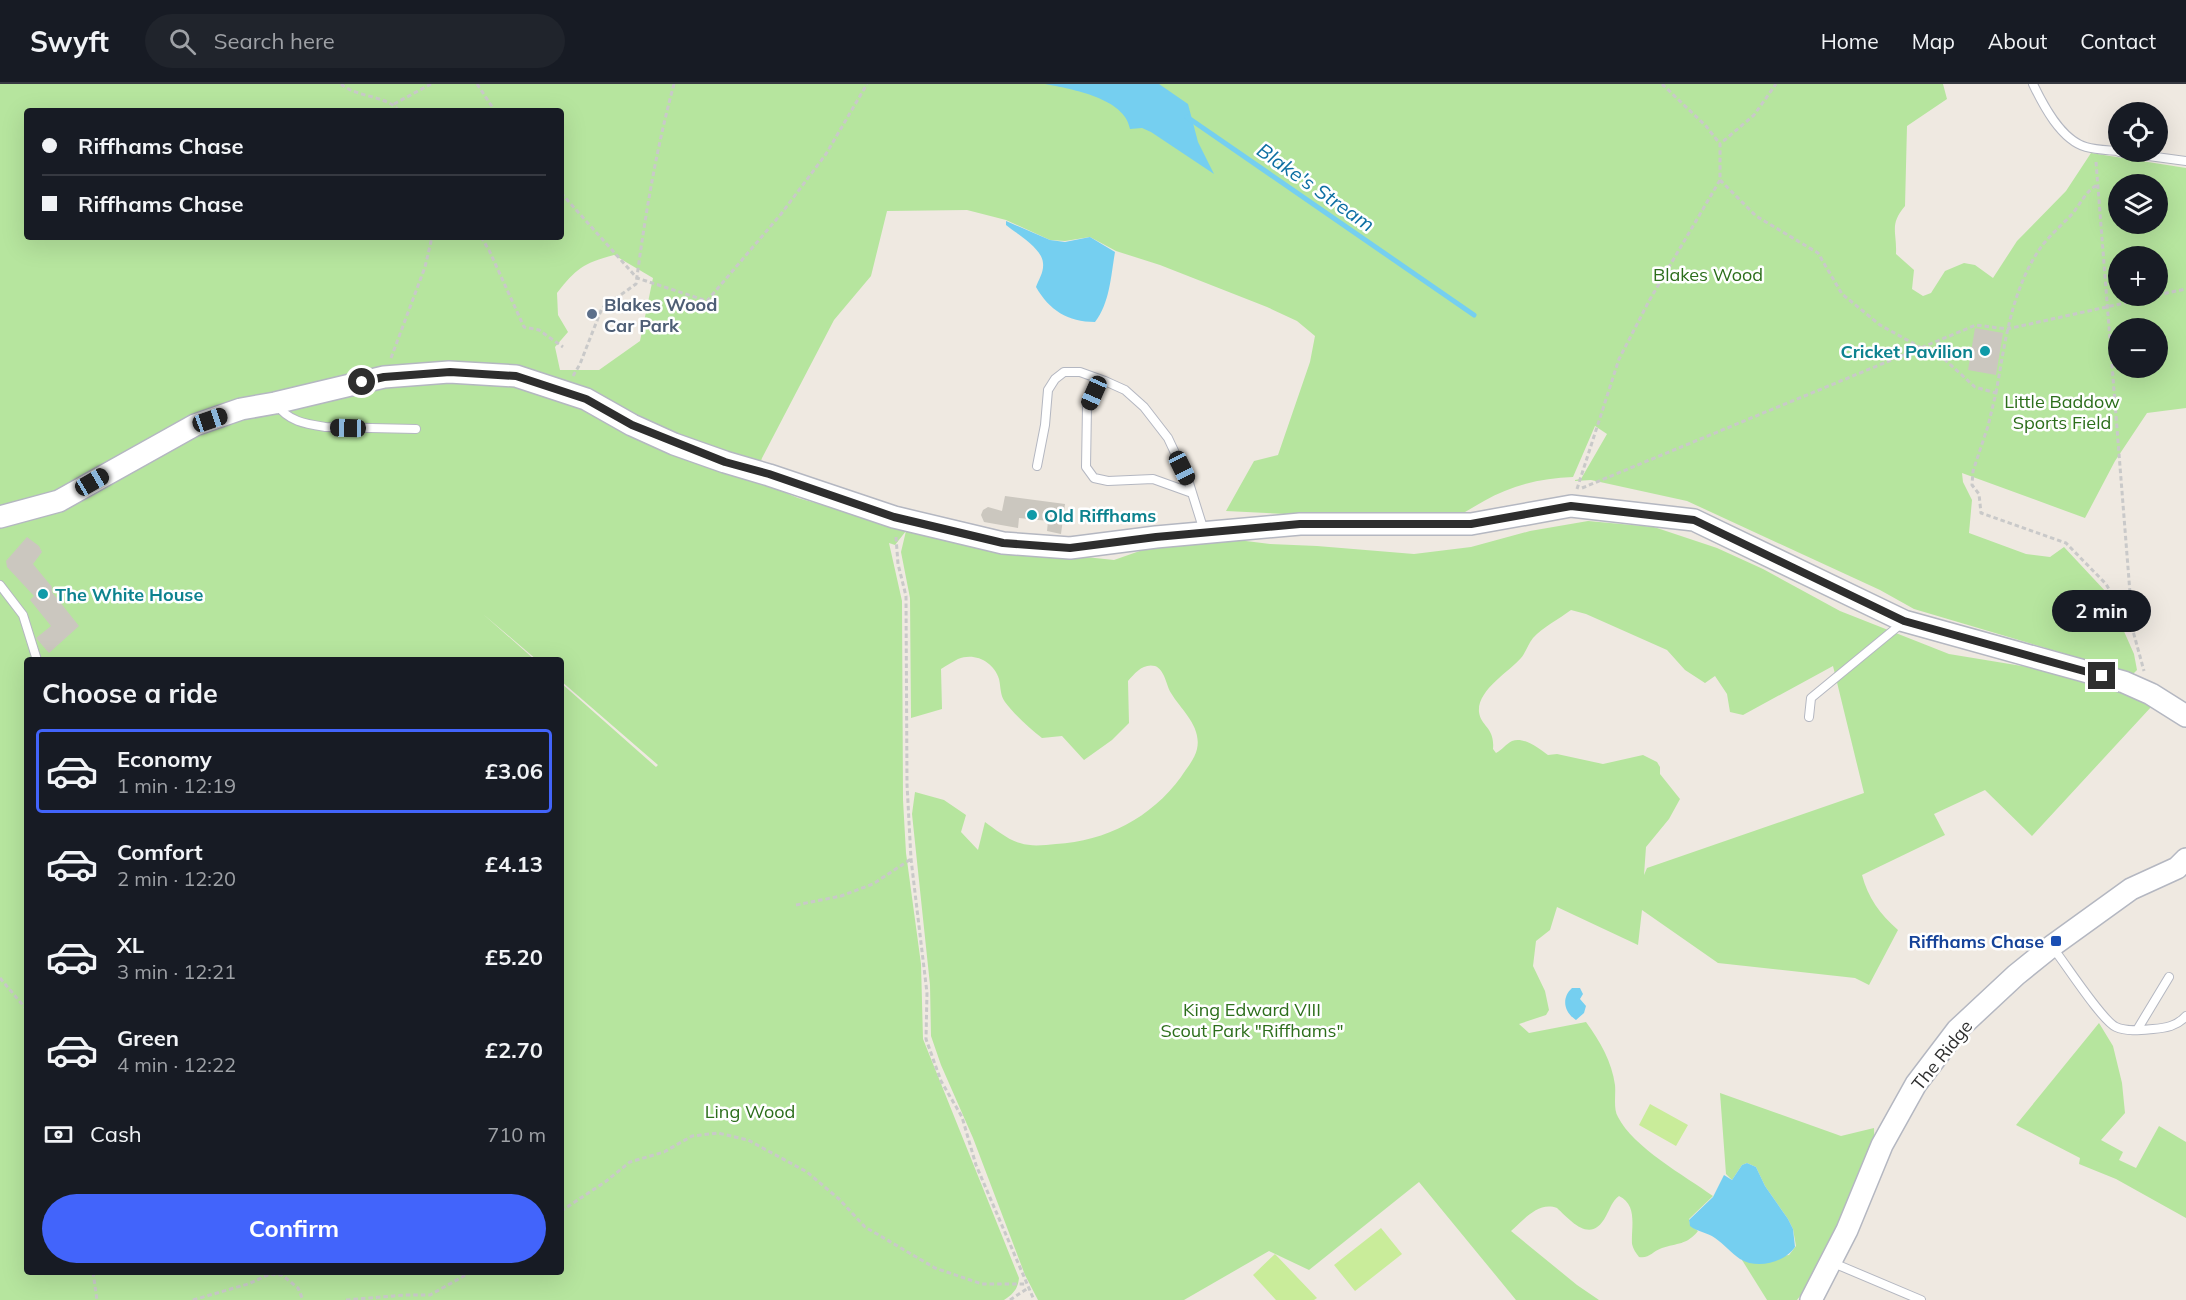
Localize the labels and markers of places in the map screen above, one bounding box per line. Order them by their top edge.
place label: Blakes Wood Car Park [604,293,717,337]
marker: Blakes Wood Car Park [585,307,599,321]
place label: Cricket Pavilion [1840,340,1973,363]
marker: Cricket Pavilion [1978,344,1992,358]
place label: Old Riffhams [1044,504,1156,527]
marker: Old Riffhams [1025,508,1039,522]
place label: The White House [55,583,203,606]
marker: The White House [36,587,50,601]
place label: Riffhams Chase [1908,930,2044,953]
marker: Riffhams Chase [2049,934,2063,948]

